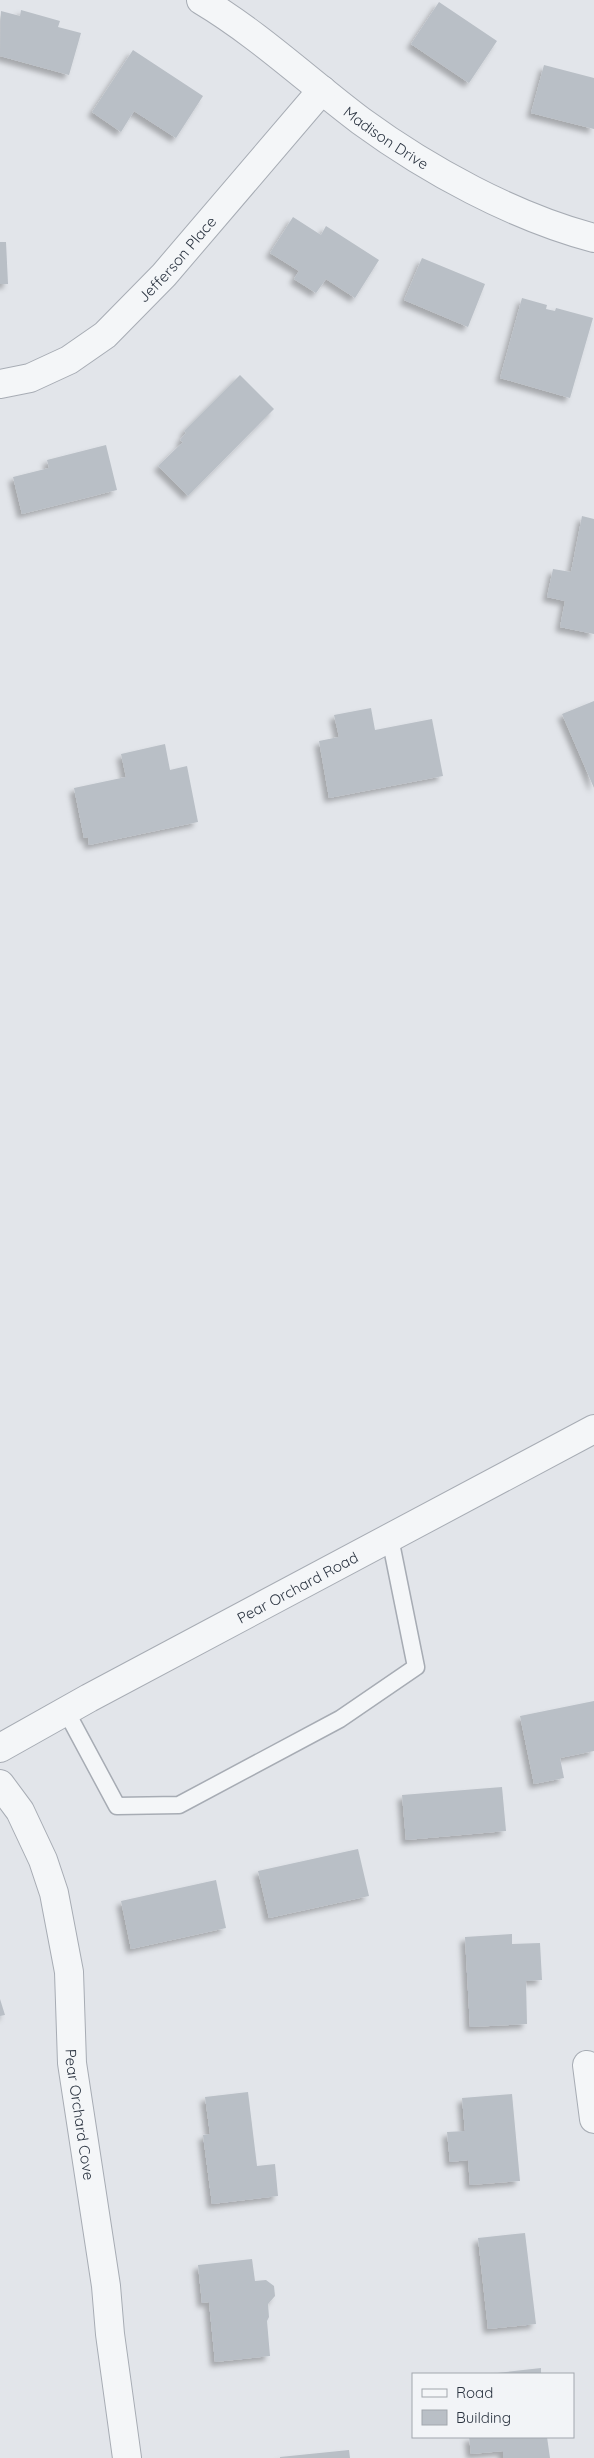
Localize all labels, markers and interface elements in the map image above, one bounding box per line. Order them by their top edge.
street label: Madison Drive [340,102,432,173]
street label: Jefferson Place [133,212,220,306]
street label: Pear Orchard Road [233,1547,361,1627]
street label: Pear Orchard Cove [62,2048,99,2181]
legend [412,2373,574,2438]
text: Road [456,2383,493,2402]
text: Building [456,2408,511,2427]

